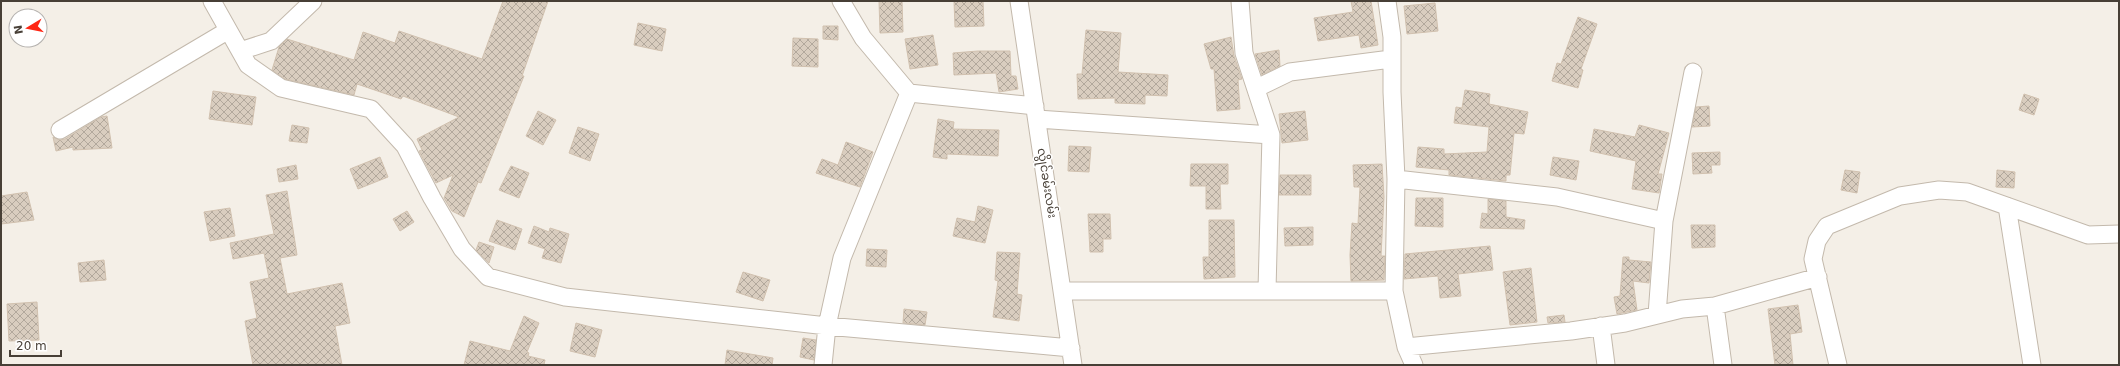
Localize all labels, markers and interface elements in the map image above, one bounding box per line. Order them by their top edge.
north arrow [8,8,48,48]
text: N [11,24,26,35]
street label: လွိုင်ခမ်းလမ်း [1032,147,1061,219]
scale bar [10,332,61,358]
text: 20 m [16,339,47,353]

